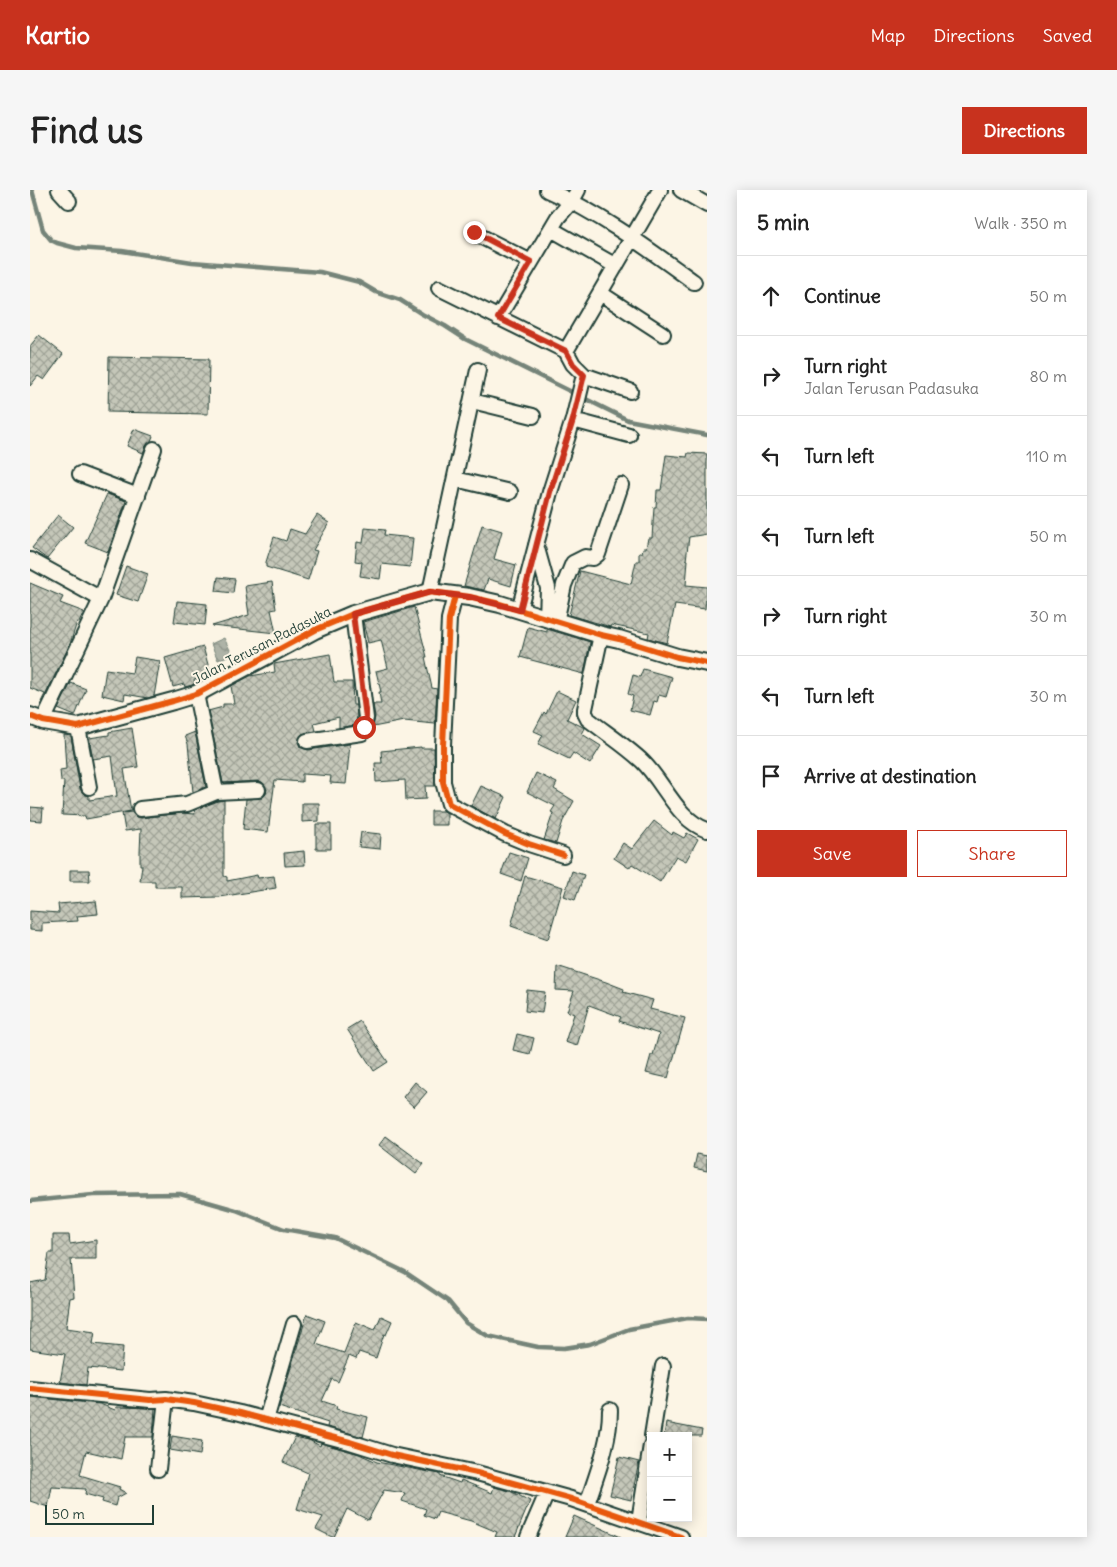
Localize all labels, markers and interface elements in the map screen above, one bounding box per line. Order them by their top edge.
text: Kartio [25,20,90,50]
text: Map [870,24,905,47]
text: Directions [933,24,1015,47]
text: Saved [1043,24,1092,47]
button: Directions [962,107,1087,154]
text: Find us [30,108,143,152]
text: 5 min [757,209,809,236]
text: Walk · 350 m [974,213,1067,233]
route end [463,221,486,244]
icon: ahead [757,282,785,310]
text: Continue [804,284,881,308]
text: 50 m [1029,286,1067,306]
text: Turn right [804,354,887,378]
icon: right [757,362,785,390]
text: 80 m [1029,366,1067,386]
text: Jalan Terusan Padasuka [804,378,979,398]
icon: left [757,442,785,470]
text: Turn left [804,444,874,468]
text: 110 m [1026,446,1067,466]
icon: left [757,522,785,550]
text: Turn left [804,524,874,548]
text: 50 m [1029,526,1067,546]
street label: Jalan Terusan Padasuka [190,602,334,688]
icon: right [757,602,785,630]
text: Turn right [804,604,887,628]
text: 30 m [1030,606,1067,626]
icon: left [757,682,785,710]
text: Turn left [804,684,874,708]
text: 30 m [1030,686,1067,706]
route start [353,716,376,739]
icon: arrive [757,762,785,790]
text: Arrive at destination [804,764,977,788]
button: Save [757,830,907,877]
button: Share [917,830,1067,877]
map controls [647,1432,692,1522]
button: + [647,1432,692,1477]
button: − [647,1477,692,1522]
scale bar [45,1502,154,1525]
text: 50 m [52,1505,85,1523]

